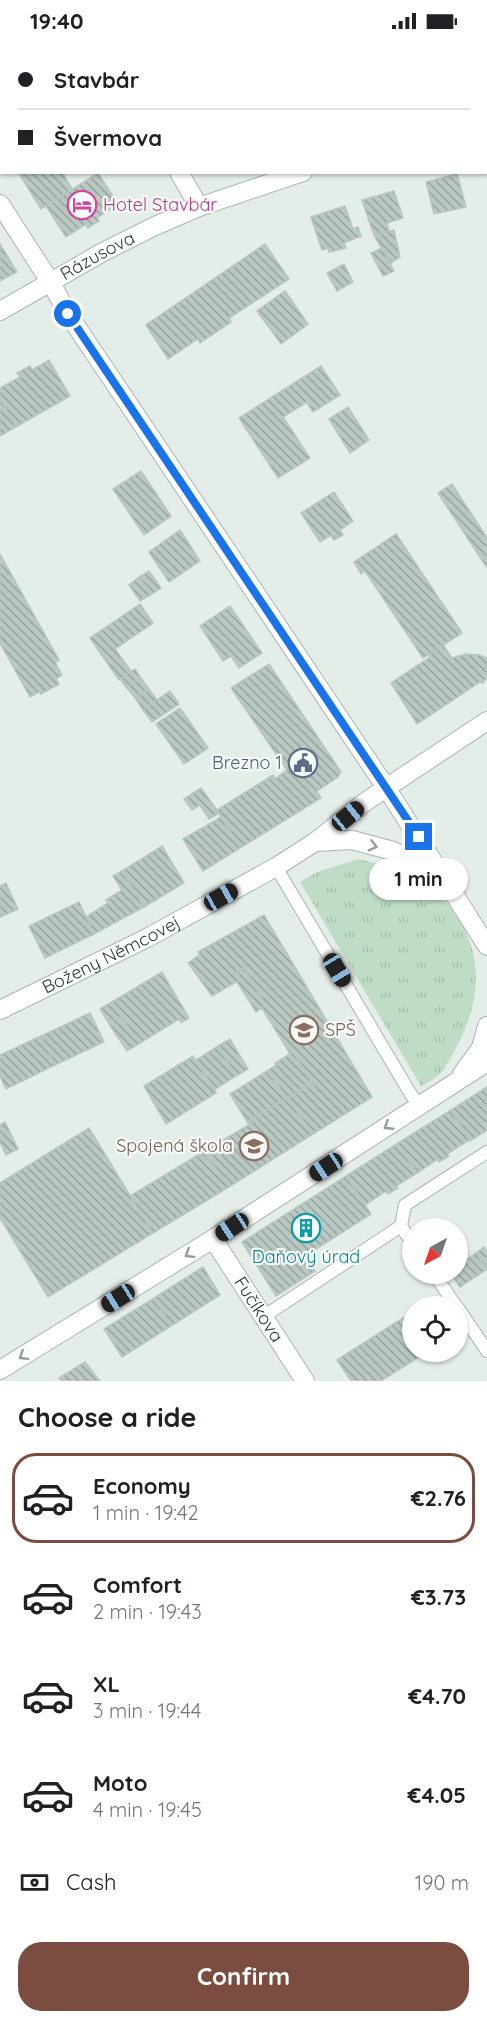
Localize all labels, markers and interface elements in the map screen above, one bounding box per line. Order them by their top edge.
text: 19:40 [30,7,84,35]
text: Stavbár [54,66,139,94]
text: Švermova [54,124,162,152]
hotel icon: Hotel Stavbár [66,189,98,221]
place label: Hotel Stavbár [103,193,217,216]
street label: Rázusova [56,226,138,285]
route start [54,300,81,327]
public building icon: Brezno 1 [287,747,319,779]
place label: Brezno 1 [212,751,282,774]
car [328,798,368,834]
route end [405,823,432,850]
one-way arrow [367,838,377,851]
callout: 1 min [370,858,468,900]
text: 1 min [394,866,443,891]
car [201,880,241,914]
street label: Boženy Němcovej [38,910,184,999]
car [320,950,354,990]
school or university icon: SPŠ [288,1014,320,1046]
place label: SPŠ [325,1018,356,1041]
one-way arrow [384,1119,395,1130]
school or university icon: Spojená škola [238,1130,270,1162]
place label: Spojená škola [116,1134,233,1157]
car [306,1150,346,1184]
car [212,1210,252,1244]
building icon: Daňový úrad [290,1212,322,1244]
north arrow [402,1218,468,1284]
map controls [402,1218,468,1362]
place label: Daňový úrad [252,1245,360,1268]
one-way arrow [185,1247,195,1259]
street label: Fučíkova [229,1272,289,1346]
car [98,1281,138,1315]
button: locate [402,1296,468,1362]
one-way arrow [19,1349,29,1361]
text: Choose a ride [18,1400,196,1434]
icon: car [21,1471,75,1525]
text: Economy [93,1472,191,1500]
text: €2.76 [411,1484,466,1512]
text: 1 min · 19:42 [93,1500,199,1525]
icon: car [21,1570,75,1624]
text: Comfort [93,1571,182,1599]
text: €3.73 [411,1583,466,1611]
text: 2 min · 19:43 [93,1599,202,1624]
icon: car [21,1669,75,1723]
text: XL [93,1670,120,1698]
text: €4.70 [408,1682,466,1710]
text: 3 min · 19:44 [93,1698,201,1723]
icon: car [21,1768,75,1822]
text: Moto [93,1769,147,1797]
text: €4.05 [408,1781,466,1809]
text: 4 min · 19:45 [93,1797,202,1822]
icon: cash [18,1866,51,1899]
text: Cash [66,1868,117,1896]
text: 190 m [415,1870,469,1895]
button: Confirm [18,1942,469,2011]

